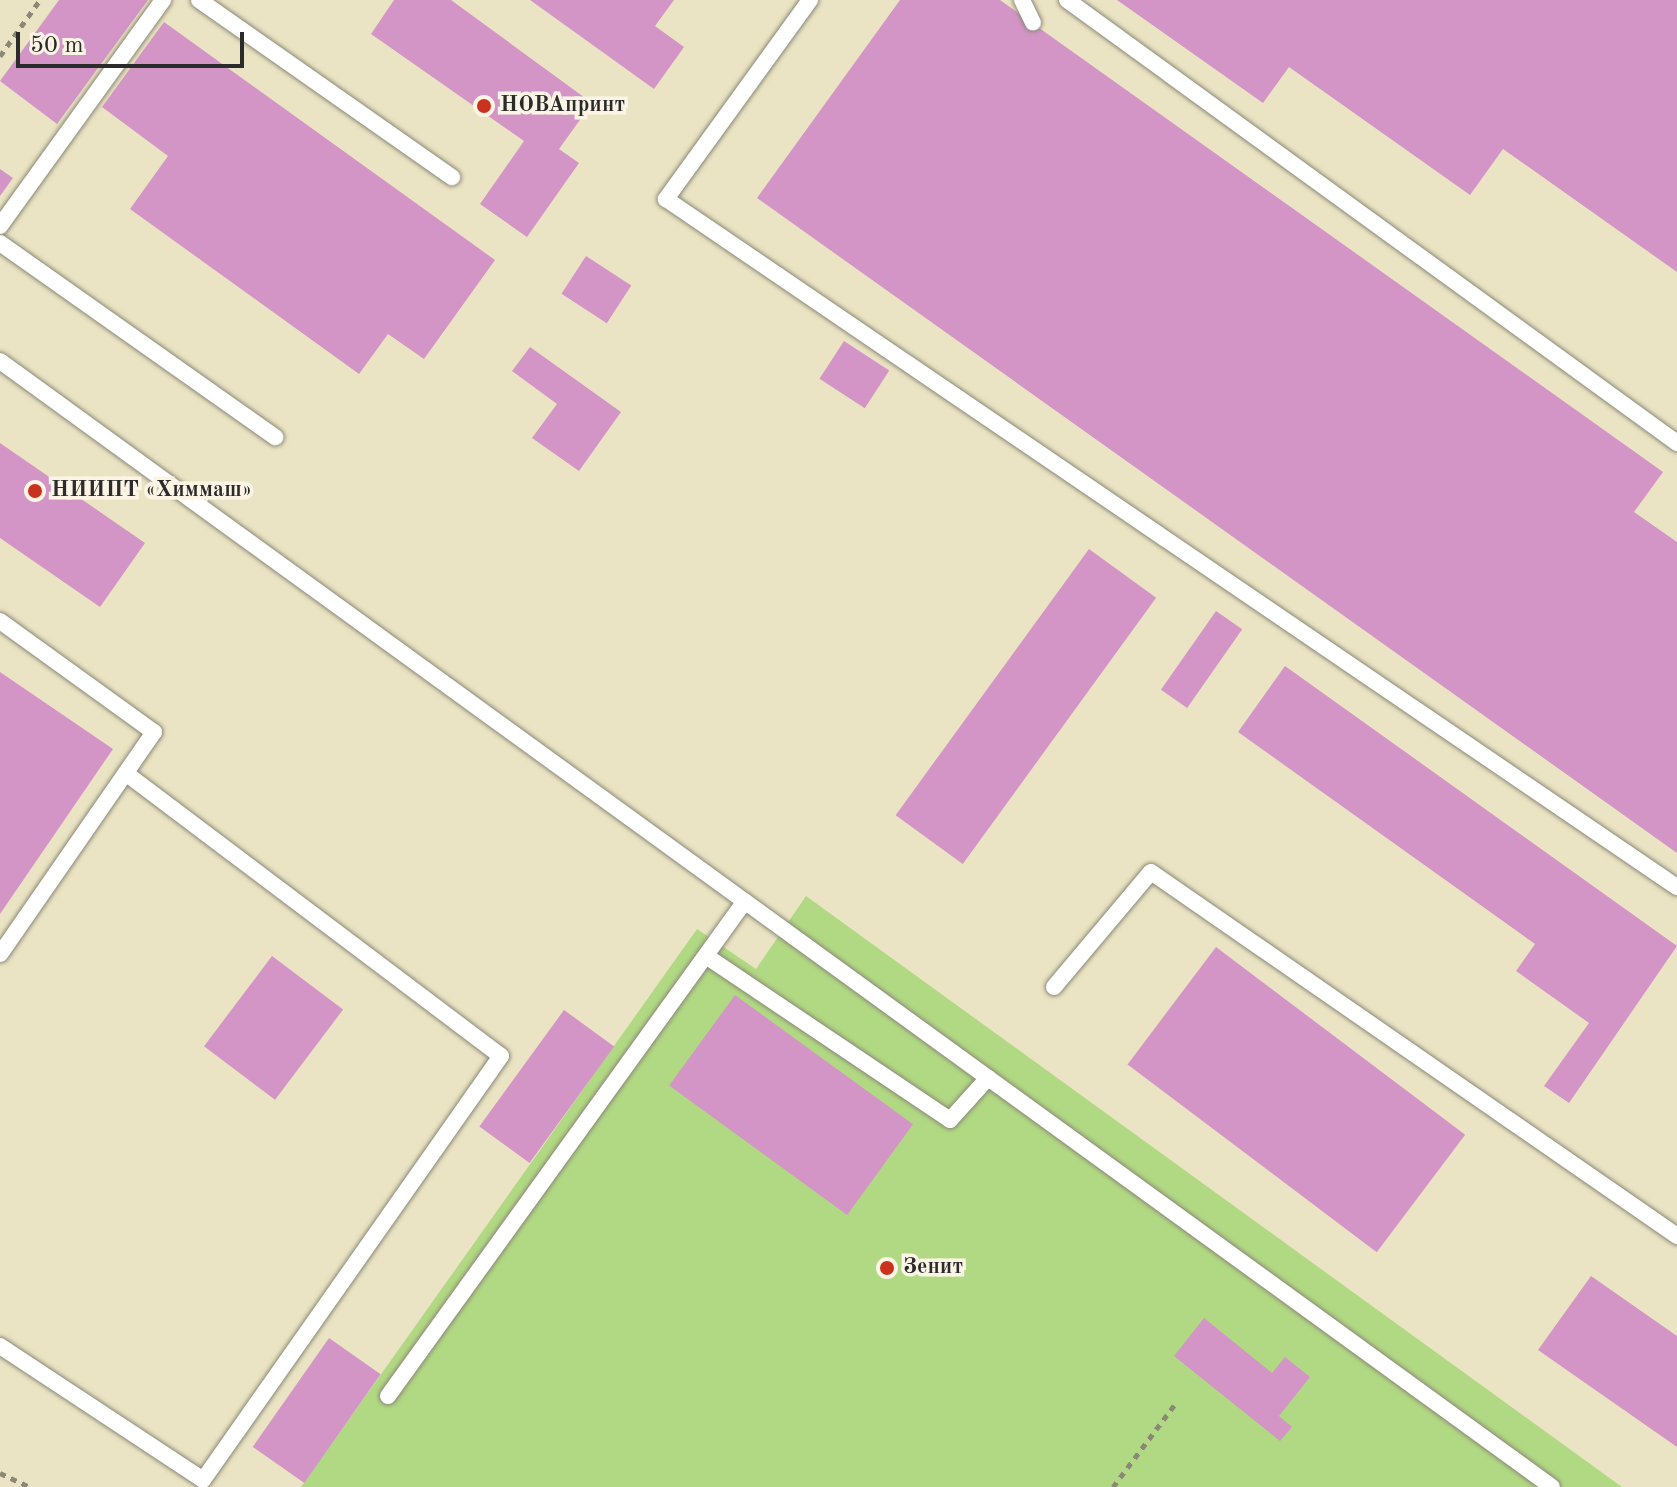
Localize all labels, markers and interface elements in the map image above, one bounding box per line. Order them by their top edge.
scale bar [20,16,248,66]
text: 50 m [30,34,84,58]
place label: НОВАпринт [500,93,625,119]
marker: НОВАпринт [475,97,493,115]
place label: НИИПТ «Химмаш» [51,478,252,504]
marker: НИИПТ «Химмаш» [26,482,44,500]
place label: Зенит [903,1255,963,1281]
marker: Зенит [878,1259,896,1277]

